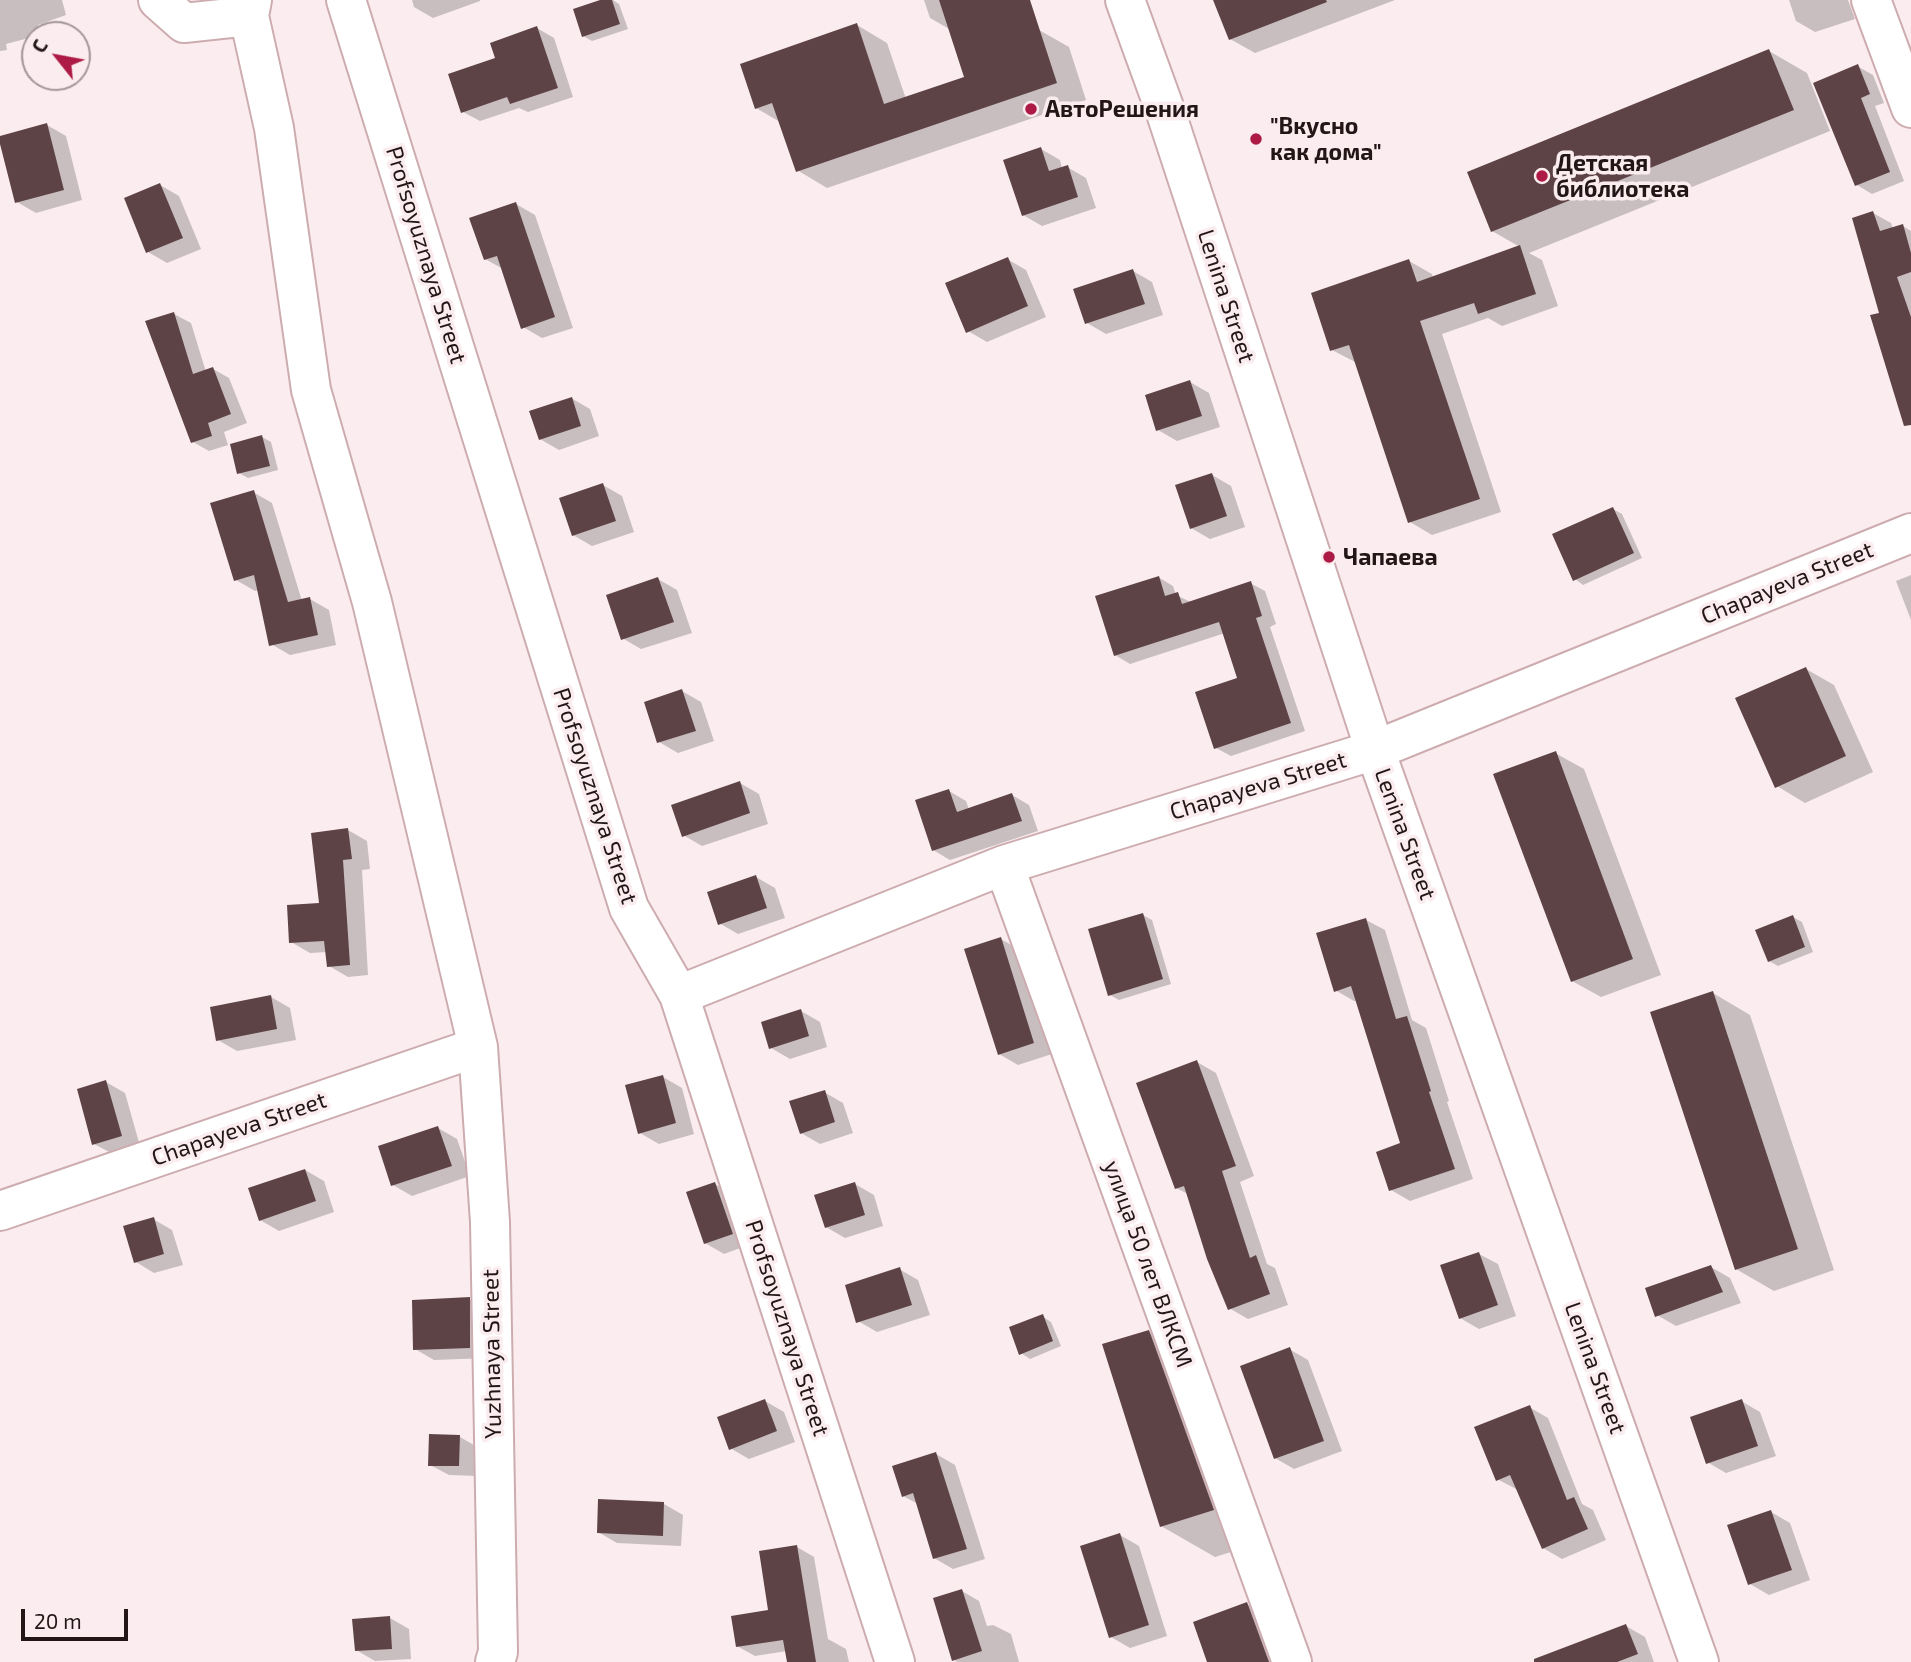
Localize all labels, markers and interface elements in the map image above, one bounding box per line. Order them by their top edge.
north arrow [21,21,91,91]
text: С [27,35,52,57]
place label: АвтоРешения [1045,95,1199,123]
marker: АвтоРешения [1023,101,1039,117]
place label: "Вкусно как дома" [1270,112,1382,166]
marker: "Вкусно как дома" [1248,131,1264,147]
street label: Profsoyuznaya Street [380,143,472,367]
place label: Детская библиотека [1556,149,1689,203]
marker: Детская библиотека [1534,168,1550,184]
street label: Lenina Street [1192,226,1260,366]
street label: Chapayeva Street [1697,536,1877,630]
place label: Чапаева [1343,543,1438,571]
marker: Чапаева [1321,549,1337,565]
street label: Profsoyuznaya Street [547,684,643,908]
street label: Chapayeva Street [1166,746,1350,826]
street label: Lenina Street [1368,764,1442,904]
street label: Chapayeva Street [148,1086,330,1172]
street label: улица 50 лет ВЛКСМ [1098,1157,1198,1371]
street label: Profsoyuznaya Street [739,1216,835,1440]
street label: Yuzhnaya Street [477,1269,507,1439]
street label: Lenina Street [1558,1298,1632,1438]
scale bar [24,1596,131,1640]
text: 20 m [34,1608,82,1633]

